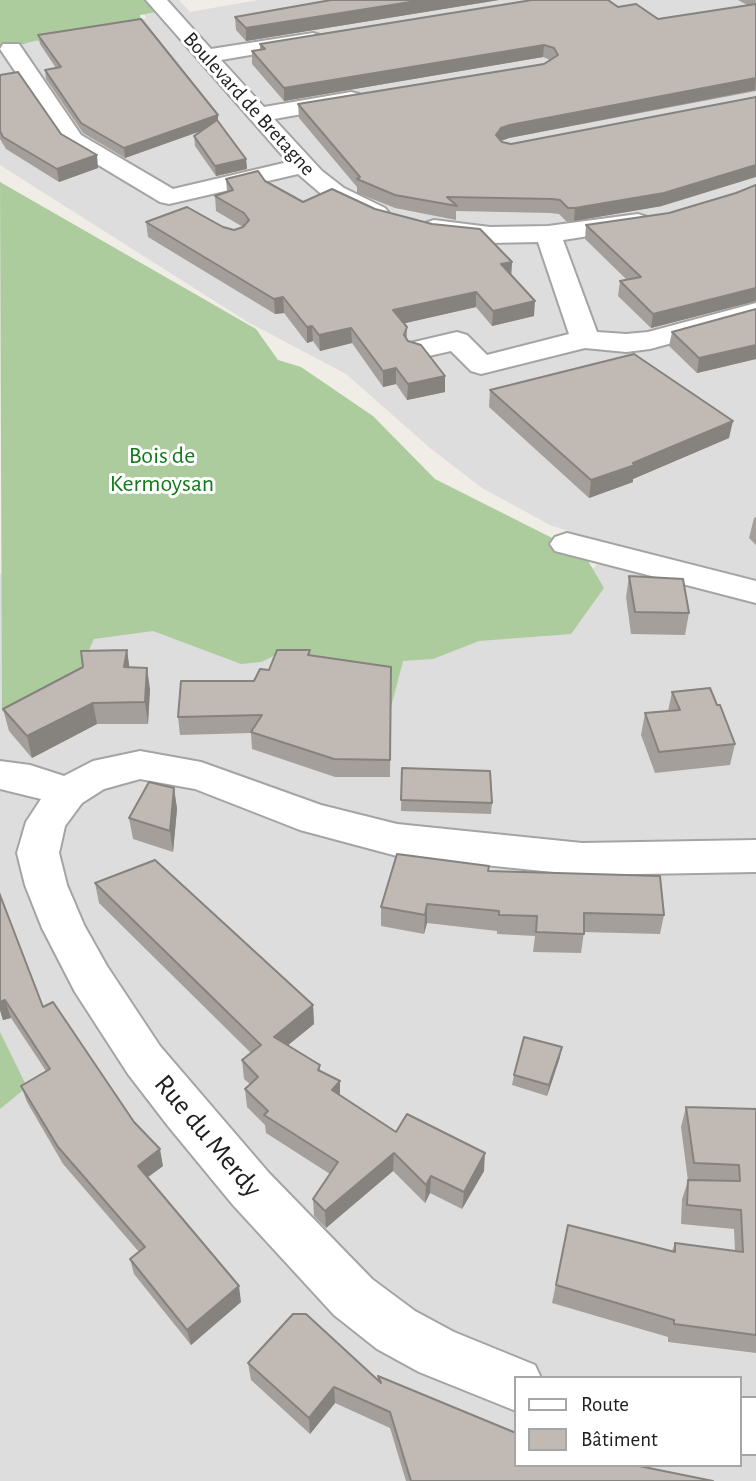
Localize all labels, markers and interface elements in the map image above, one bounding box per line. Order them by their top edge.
street label: Boulevard de Bretagne [178,27,320,181]
park label: Bois de Kermoysan [110,442,214,498]
street label: Rue du Merdy [147,1068,269,1204]
legend [514,1376,742,1467]
text: Route [581,1394,629,1415]
text: Bâtiment [581,1429,658,1450]

